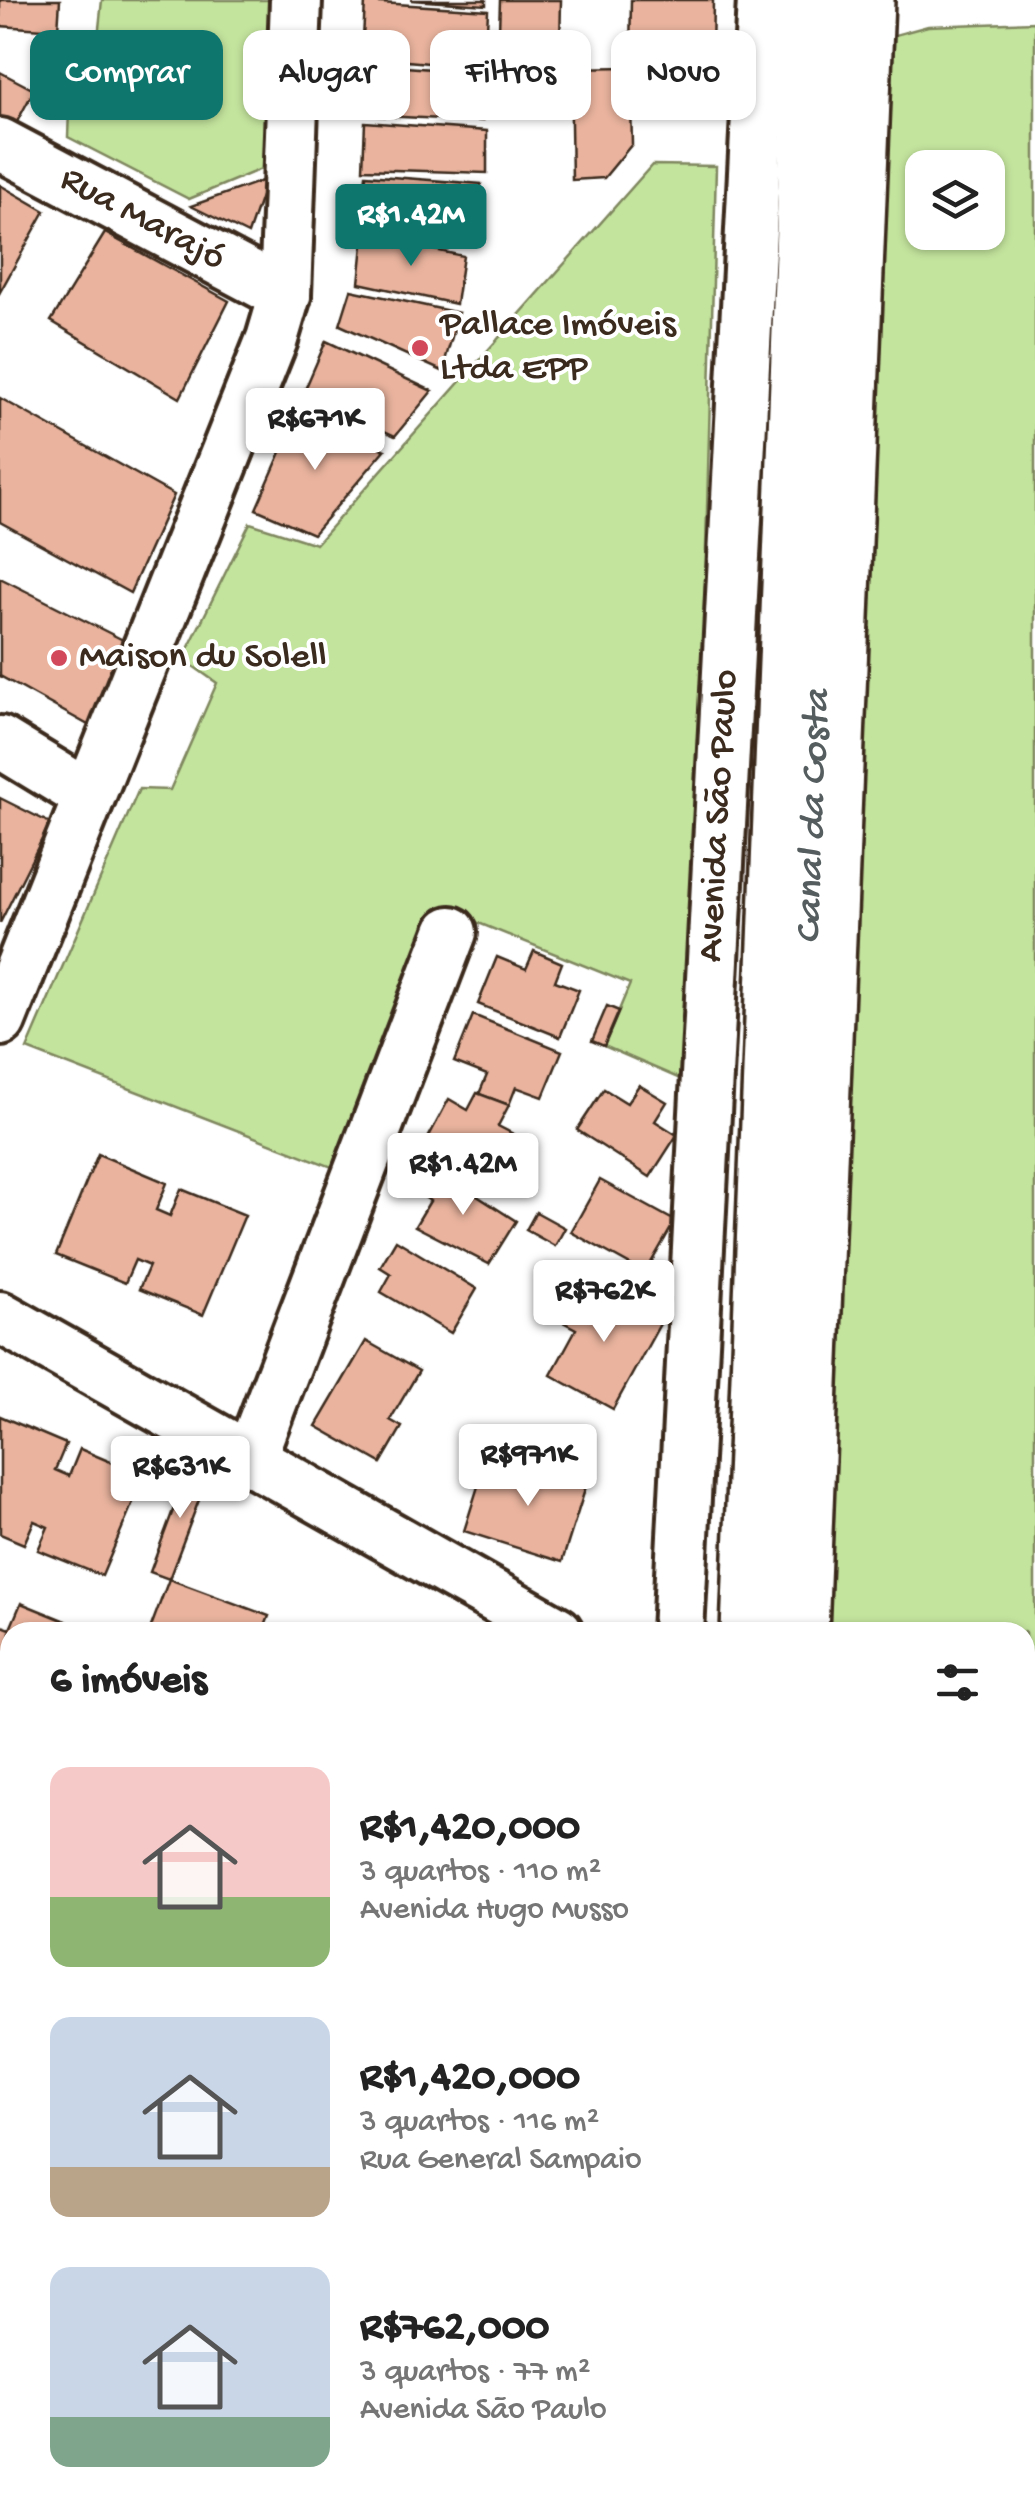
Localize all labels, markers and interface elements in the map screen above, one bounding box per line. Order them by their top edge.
chip: Comprar [30,30,223,120]
chip: Alugar [243,30,410,120]
chip: Filtros [430,30,591,120]
chip: Novo [611,30,756,120]
map controls [905,150,1005,250]
button: layers [905,150,1005,250]
street label: Rua Marajó [52,158,232,282]
pin: R$1.42M [319,184,503,269]
text: R$1.42M [357,197,465,235]
place label: Pallace Imóveis Ltda EPP [439,304,677,392]
marker: Pallace Imóveis Ltda EPP [409,337,431,359]
pin: R$671K [234,388,396,473]
text: R$671K [268,401,362,439]
place label: Maison du Solell [79,636,327,680]
marker: Maison du Solell [48,647,70,669]
street label: Avenida São Paulo [690,669,750,963]
water label: Canal da Costa [787,686,843,945]
pin: R$1.42M [371,1133,555,1218]
text: R$1.42M [409,1146,517,1184]
pin: R$762K [523,1260,685,1345]
text: R$762K [555,1273,653,1311]
pin: R$971K [447,1424,609,1509]
pin: R$631K [99,1436,261,1521]
text: R$971K [481,1437,575,1475]
text: R$631K [133,1449,227,1487]
icon: filters [930,1655,985,1710]
text: 6 imóveis [50,1658,207,1707]
text: R$1,420,000 [360,1805,580,1854]
icon: home [130,1807,250,1927]
text: 3 quartos · 110 m² [360,1854,601,1892]
text: Avenida Hugo Musso [360,1892,629,1930]
text: R$1,420,000 [360,2055,580,2104]
icon: home [130,2057,250,2177]
text: 3 quartos · 116 m² [360,2104,599,2142]
text: Rua General Sampaio [360,2142,642,2180]
text: R$762,000 [360,2305,549,2354]
icon: home [130,2307,250,2427]
text: 3 quartos · 77 m² [360,2354,590,2392]
text: Avenida São Paulo [360,2392,607,2430]

